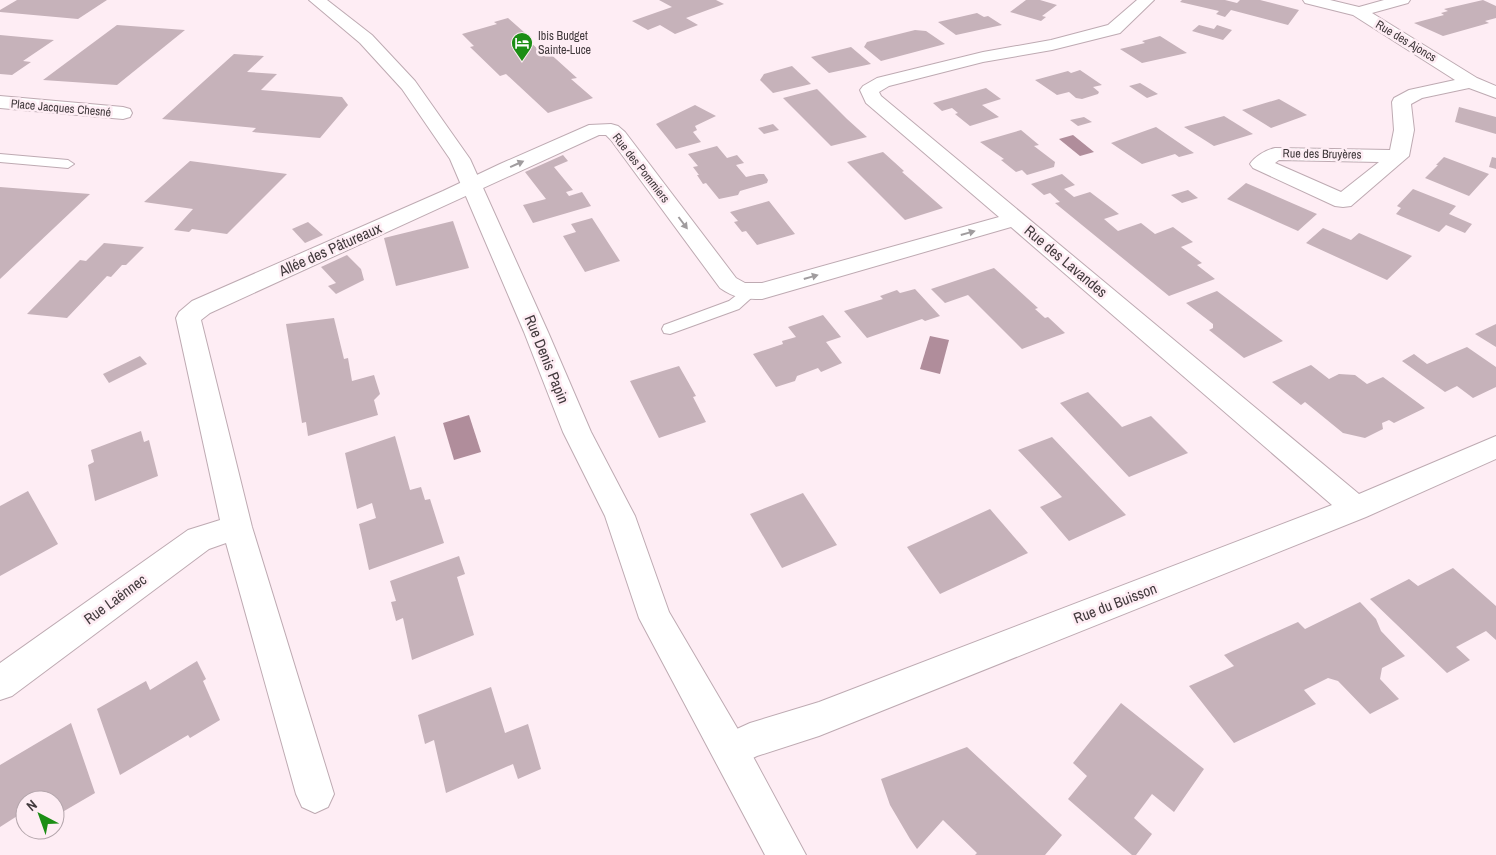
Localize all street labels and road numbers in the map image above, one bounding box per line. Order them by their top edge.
street label: Rue des Ajoncs [1373,17,1439,66]
street label: Place Jacques Chesné [10,96,112,120]
street label: Rue des Pommiers [609,130,673,206]
street label: Rue des Bruyères [1282,145,1362,163]
street label: Allée des Pâtureaux [275,217,385,281]
street label: Rue des Lavandes [1020,220,1112,302]
street label: Rue Denis Papin [520,312,574,406]
street label: Rue Laënnec [79,569,151,629]
street label: Rue du Buisson [1070,578,1160,628]

